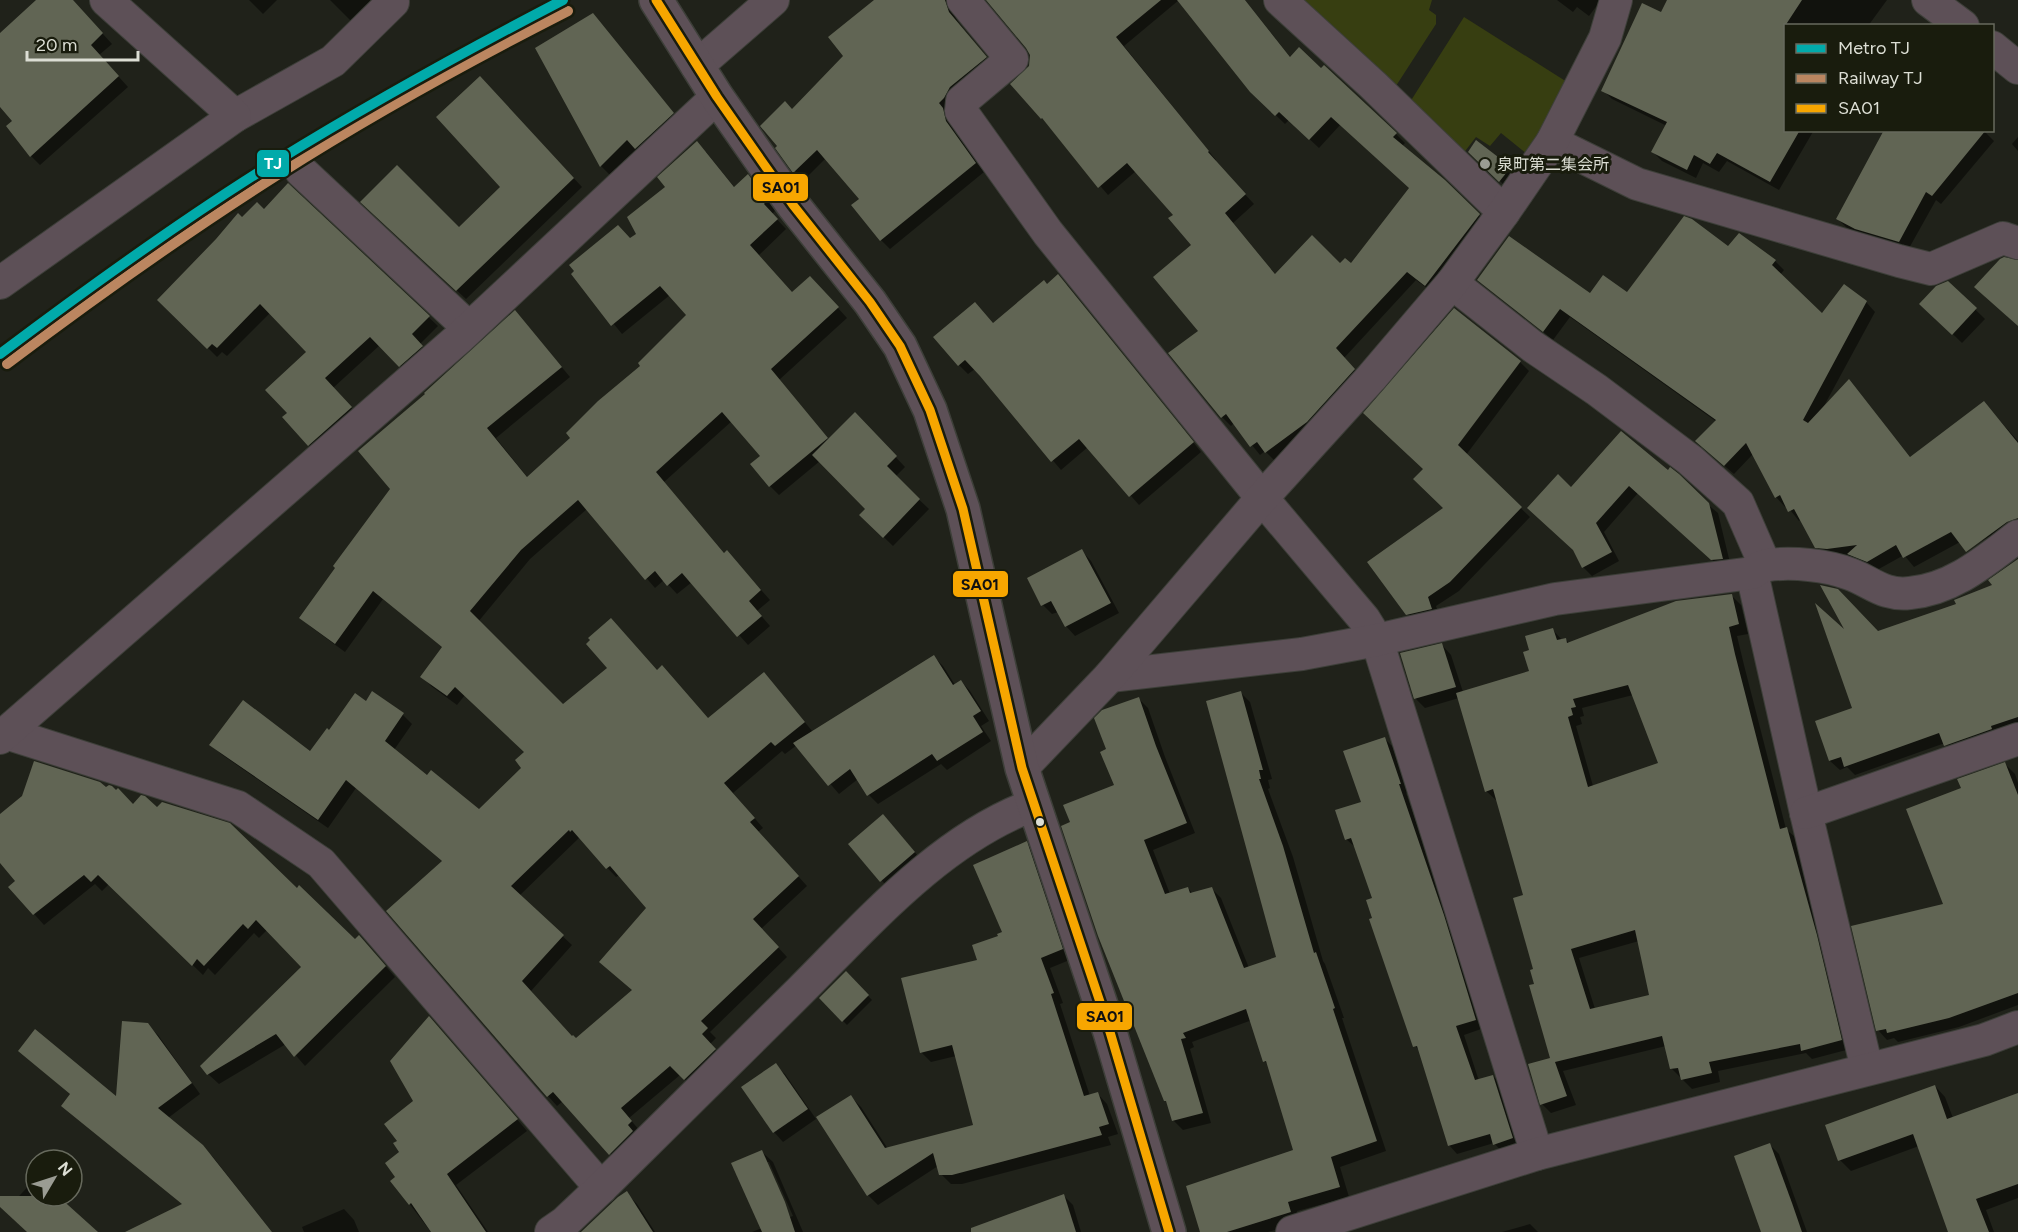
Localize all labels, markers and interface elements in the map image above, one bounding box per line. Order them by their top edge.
scale bar [27,24,138,62]
legend [1784,24,1994,132]
text: 20 m [36,34,77,56]
text: Metro TJ [1838,37,1910,59]
text: Railway TJ [1838,67,1923,89]
text: SA01 [1838,97,1880,119]
line badge: TJ [256,149,290,178]
text: TJ [264,154,282,173]
place label: 泉町第二集会所 [1497,155,1609,174]
marker: 泉町第二集会所 [1478,157,1492,171]
line badge: SA01 [752,173,809,202]
text: SA01 [762,178,800,197]
line badge: SA01 [952,570,1009,598]
text: SA01 [961,575,999,594]
unlabelled marker [1034,816,1046,828]
line badge: SA01 [1076,1002,1133,1031]
text: SA01 [1086,1007,1124,1026]
north arrow [24,1148,84,1208]
text: N [54,1158,77,1180]

